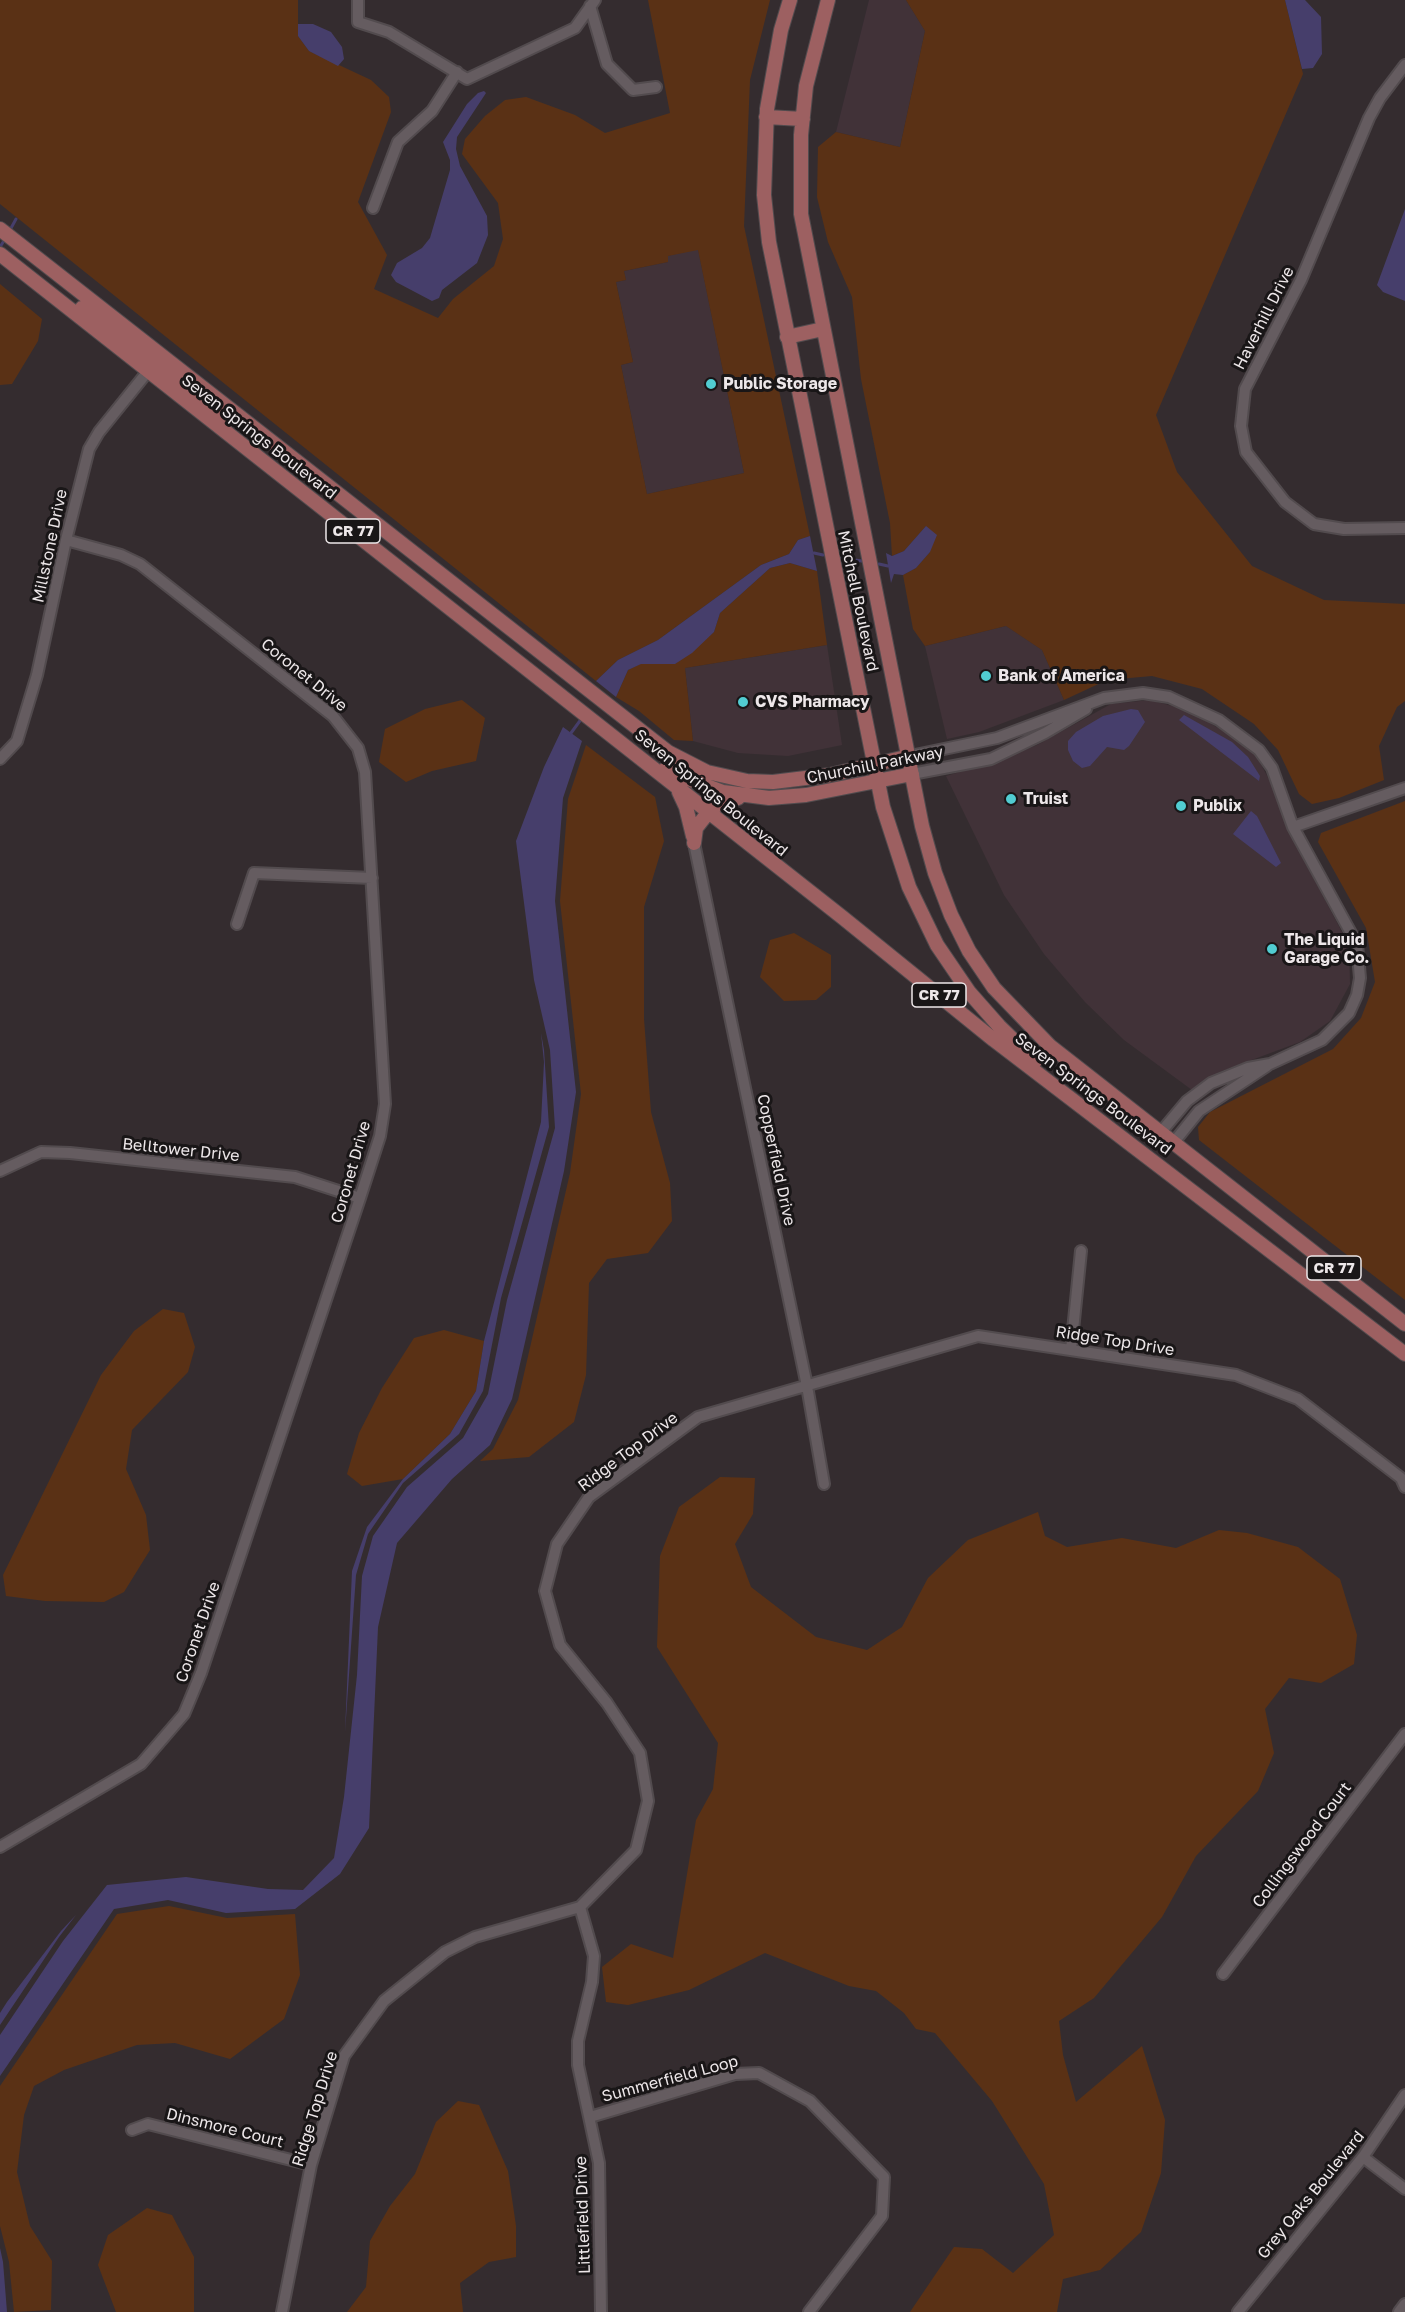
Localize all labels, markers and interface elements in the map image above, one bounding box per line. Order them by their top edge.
street label: Haverhill Drive [1230,263,1298,373]
street label: Seven Springs Boulevard [178,371,340,503]
place label: Public Storage [723,374,837,394]
marker: Public Storage [704,377,718,391]
street label: Millstone Drive [29,487,71,605]
road number: CR 77 [326,519,380,543]
street label: Mitchell Boulevard [834,529,882,673]
street label: Coronet Drive [257,634,351,716]
place label: Bank of America [998,666,1125,686]
marker: Bank of America [979,669,993,683]
place label: CVS Pharmacy [755,692,870,712]
marker: CVS Pharmacy [736,695,750,709]
street label: Seven Springs Boulevard [631,725,791,861]
street label: Churchill Parkway [805,742,945,788]
place label: Truist [1023,789,1068,809]
marker: Truist [1004,792,1018,806]
place label: Publix [1193,796,1242,816]
marker: Publix [1174,799,1188,813]
place label: The Liquid Garage Co. [1284,930,1369,968]
marker: The Liquid Garage Co. [1265,942,1279,956]
road number: CR 77 [912,983,966,1007]
street label: Seven Springs Boulevard [1011,1029,1175,1159]
street label: Copperfield Drive [753,1093,799,1227]
street label: Coronet Drive [327,1119,375,1225]
street label: Belltower Drive [121,1134,241,1166]
road number: CR 77 [1307,1256,1361,1280]
street label: Ridge Top Drive [1054,1322,1176,1360]
street label: Ridge Top Drive [574,1408,682,1496]
street label: Coronet Drive [172,1579,224,1685]
street label: Collingswood Court [1249,1778,1355,1912]
street label: Ridge Top Drive [288,2049,342,2169]
street label: Summerfield Loop [600,2052,740,2106]
street label: Dinsmore Court [164,2104,286,2152]
street label: Grey Oaks Boulevard [1253,2127,1369,2263]
street label: Littlefield Drive [571,2156,595,2274]

